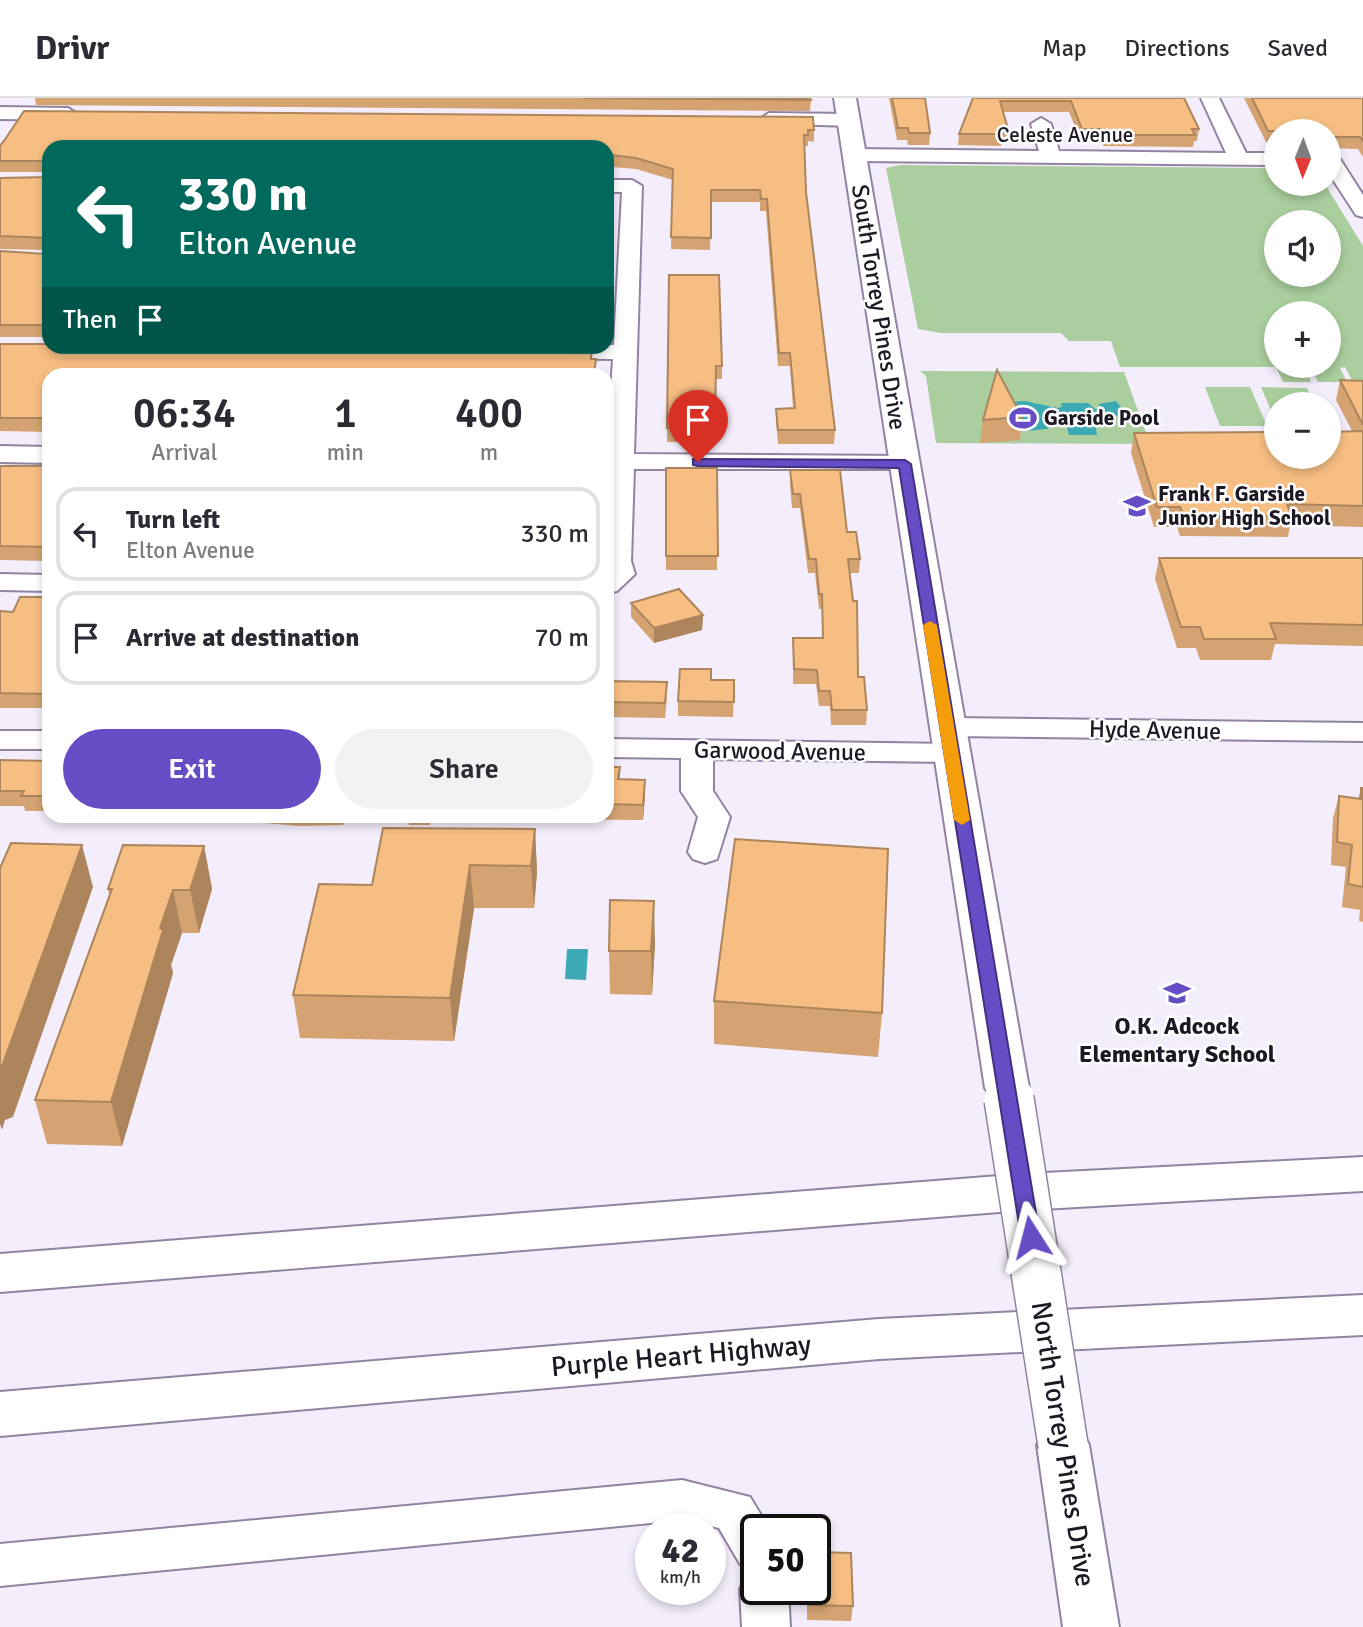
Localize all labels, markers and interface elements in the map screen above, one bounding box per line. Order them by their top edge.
text: Drivr [35,28,109,69]
text: Map [1042,33,1087,63]
text: Directions [1125,33,1230,63]
text: Saved [1268,33,1328,63]
north arrow [1264,119,1340,196]
map controls [1264,119,1341,469]
street label: Celeste Avenue [997,122,1133,148]
text: 330 m [178,164,308,224]
icon: left [63,168,154,259]
street label: South Torrey Pines Drive [845,182,913,432]
button: sound [1264,210,1341,287]
text: Elton Avenue [178,224,357,263]
icon: arrive [131,301,169,339]
button: + [1264,301,1341,378]
text: Then [63,304,117,336]
text: 06:34 [133,388,236,439]
text: 1 [334,388,357,439]
text: 400 [455,388,523,439]
pin [668,390,728,462]
button: − [1264,392,1341,469]
icon: arrive [679,401,717,439]
sports icon: Garside Pool [1008,403,1038,433]
place label: Garside Pool [1044,405,1160,431]
text: Arrival [151,438,217,467]
text: min [327,438,364,467]
text: m [480,438,498,467]
place label: Frank F. Garside Junior High School [1158,481,1331,531]
school or university icon: Frank F. Garside Junior High School [1122,491,1152,521]
text: Turn left [126,504,220,536]
icon: left [67,515,105,553]
text: 330 m [520,518,589,550]
text: Elton Avenue [126,536,255,565]
icon: arrive [67,619,105,657]
text: Arrive at destination [126,622,359,654]
text: 70 m [534,622,589,654]
street label: Hyde Avenue [1089,714,1221,746]
button: Exit [63,729,321,809]
button: Share [335,729,593,809]
street label: Garwood Avenue [694,735,866,767]
school or university icon: O.K. Adcock Elementary School [1162,978,1192,1008]
place label: O.K. Adcock Elementary School [1079,1011,1276,1069]
position arrow [994,1200,1068,1274]
street label: North Torrey Pines Drive [1024,1299,1102,1589]
street label: Purple Heart Highway [550,1328,812,1384]
speed limit sign: 50 [740,1514,831,1605]
text: 42 [662,1529,699,1572]
text: km/h [660,1566,701,1588]

